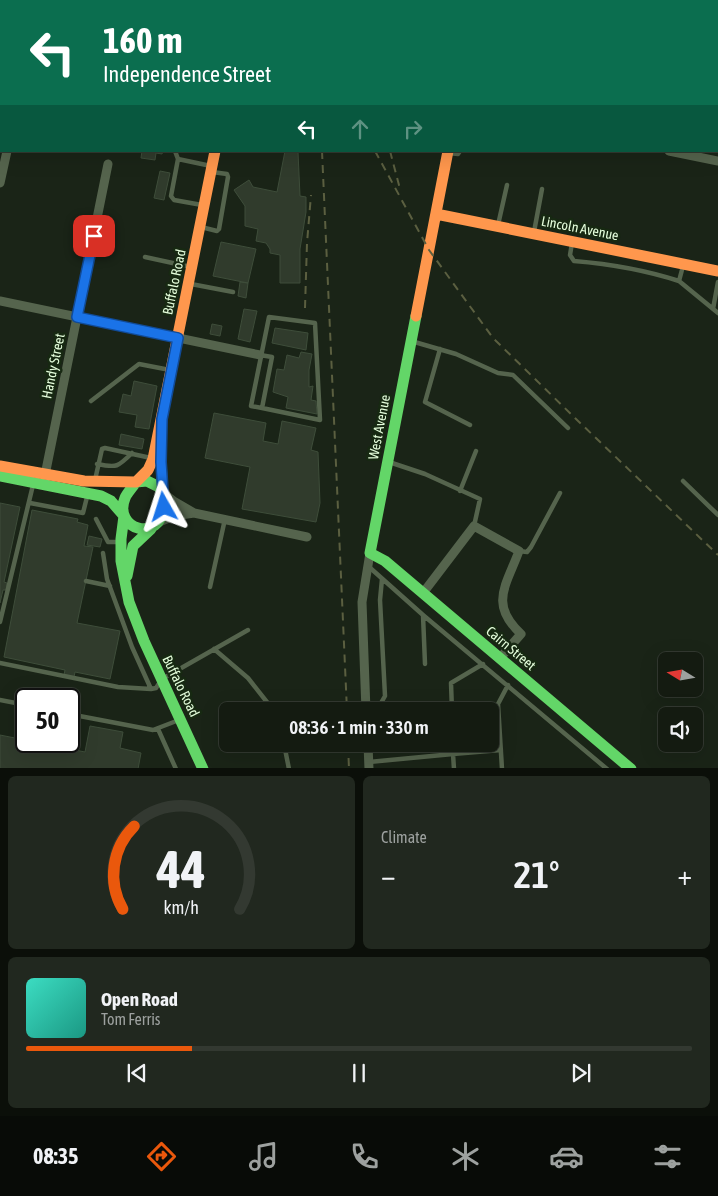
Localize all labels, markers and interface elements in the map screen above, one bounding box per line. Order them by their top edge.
icon: left [20,20,85,85]
text: 160 m [103,20,182,60]
text: Independence Street [103,61,271,87]
icon: left [293,115,321,143]
icon: ahead [346,115,374,143]
icon: right [399,115,427,143]
street label: Lincoln Avenue [540,213,620,243]
pin [73,215,115,257]
icon: arrive [80,222,108,250]
street label: Buffalo Road [159,248,189,316]
street label: Handy Street [38,332,68,400]
street label: West Avenue [365,393,393,461]
position arrow [137,480,189,532]
street label: Cairn Street [483,623,539,673]
north arrow [658,652,702,698]
map controls [658,652,703,752]
street label: Buffalo Road [159,653,203,719]
speed limit sign: 50 [15,688,80,753]
button: sound [658,707,703,752]
text: 08:36 · 1 min · 330 m [289,716,429,738]
text: Climate [381,828,427,846]
text: 44 [156,839,206,899]
text: 21° [513,853,560,896]
text: − [381,859,396,891]
text: + [677,859,692,891]
text: km/h [164,897,199,918]
text: Open Road [101,988,178,1010]
text: Tom Ferris [101,1010,160,1028]
icon: previous [123,1059,151,1087]
icon: pause [345,1059,373,1087]
icon: next [567,1059,595,1087]
icon: directions [144,1139,179,1174]
icon: music [246,1139,281,1174]
icon: phone [347,1139,382,1174]
icon: climate [448,1139,483,1174]
icon: car [549,1139,584,1174]
icon: filters [650,1139,685,1174]
text: 08:35 [33,1143,78,1169]

